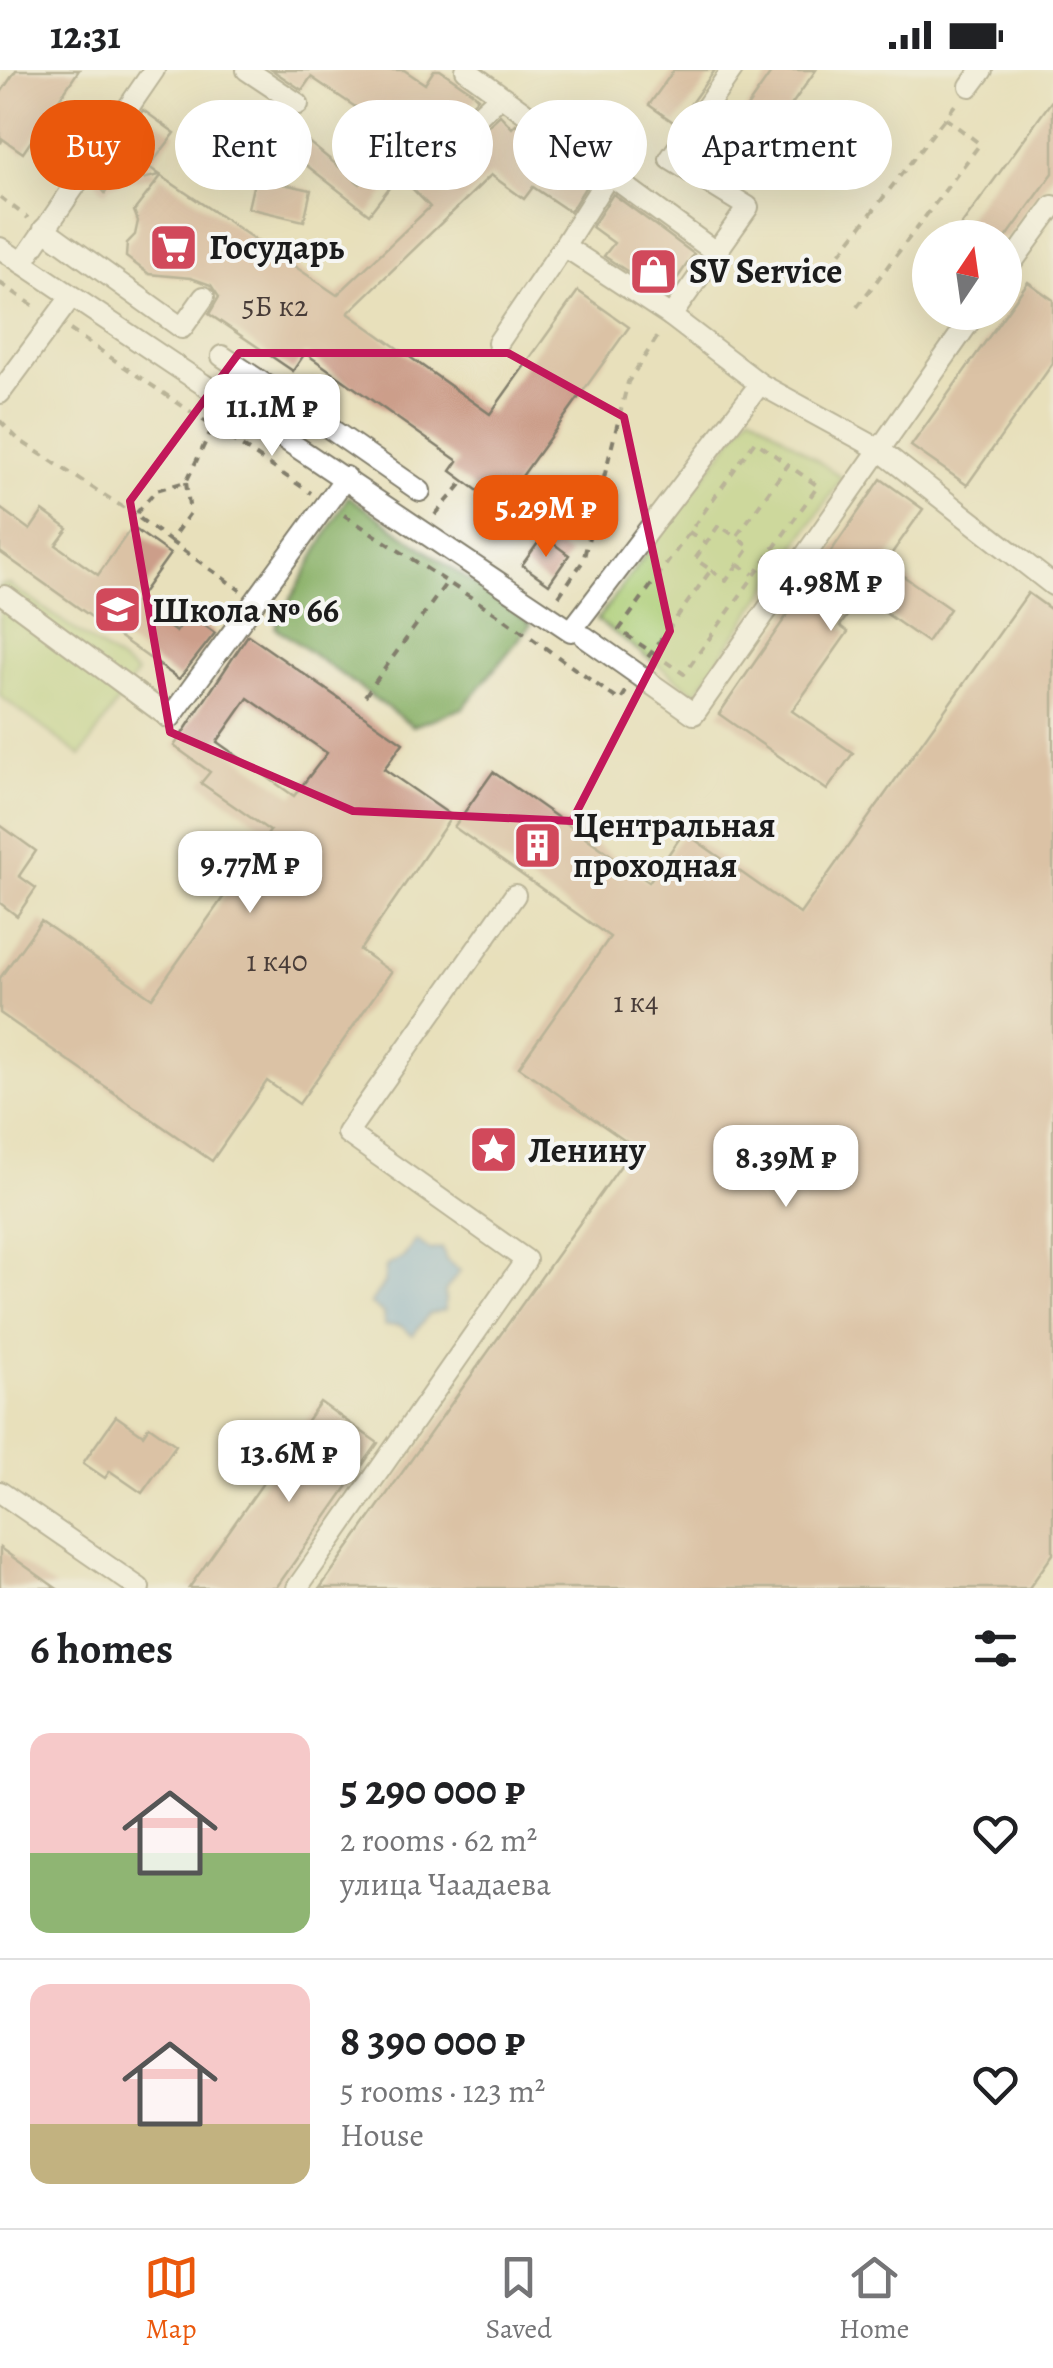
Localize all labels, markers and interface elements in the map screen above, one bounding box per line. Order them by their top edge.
text: 12:31 [50,9,121,61]
chip: Buy [30,100,155,190]
chip: Rent [175,100,312,190]
chip: Filters [332,100,493,190]
chip: New [513,100,647,190]
chip: Apartment [667,100,892,190]
north arrow [912,220,1022,330]
map controls [912,220,1022,330]
supermarket icon: Государь [148,221,200,273]
place label: Государь [209,223,344,271]
shop icon: SV Service [628,245,680,297]
place label: SV Service [689,247,842,295]
house number: 5Б к2 [242,286,308,326]
pin: 11.1M ₽ [180,374,364,459]
text: 11.1M ₽ [226,384,318,428]
pin: 5.29M ₽ [454,475,638,560]
text: 5.29M ₽ [495,485,597,529]
pin: 4.98M ₽ [739,549,923,634]
text: 4.98M ₽ [780,559,882,603]
school or university icon: Школа № 66 [91,584,143,636]
place label: Школа № 66 [152,586,339,634]
place label: Центральная проходная [573,801,776,889]
building icon: Центральная проходная [512,819,564,871]
pin: 9.77M ₽ [158,831,342,916]
text: 9.77M ₽ [200,841,300,885]
house number: 1 к40 [246,941,308,981]
house number: 1 к4 [613,982,659,1022]
place icon: Ленину [467,1124,519,1176]
pin: 8.39M ₽ [694,1125,878,1210]
place label: Ленину [528,1126,647,1174]
text: 8.39M ₽ [735,1135,837,1179]
pin: 13.6M ₽ [197,1420,381,1505]
text: 13.6M ₽ [240,1430,338,1474]
text: 6 homes [30,1620,173,1677]
icon: filters [968,1621,1023,1676]
text: 5 290 000 ₽ [340,1761,525,1818]
icon: home [110,1773,230,1893]
icon: heart [968,1806,1023,1861]
text: 2 rooms · 62 m² [340,1818,537,1862]
text: улица Чаадаева [340,1862,551,1906]
text: 8 390 000 ₽ [340,2012,525,2069]
icon: home [110,2024,230,2144]
icon: heart [968,2057,1023,2112]
text: 5 rooms · 123 m² [340,2069,545,2113]
text: House [340,2113,424,2157]
tab: Map [144,2250,199,2348]
tab: Saved [486,2250,552,2348]
tab: Home [839,2250,909,2348]

